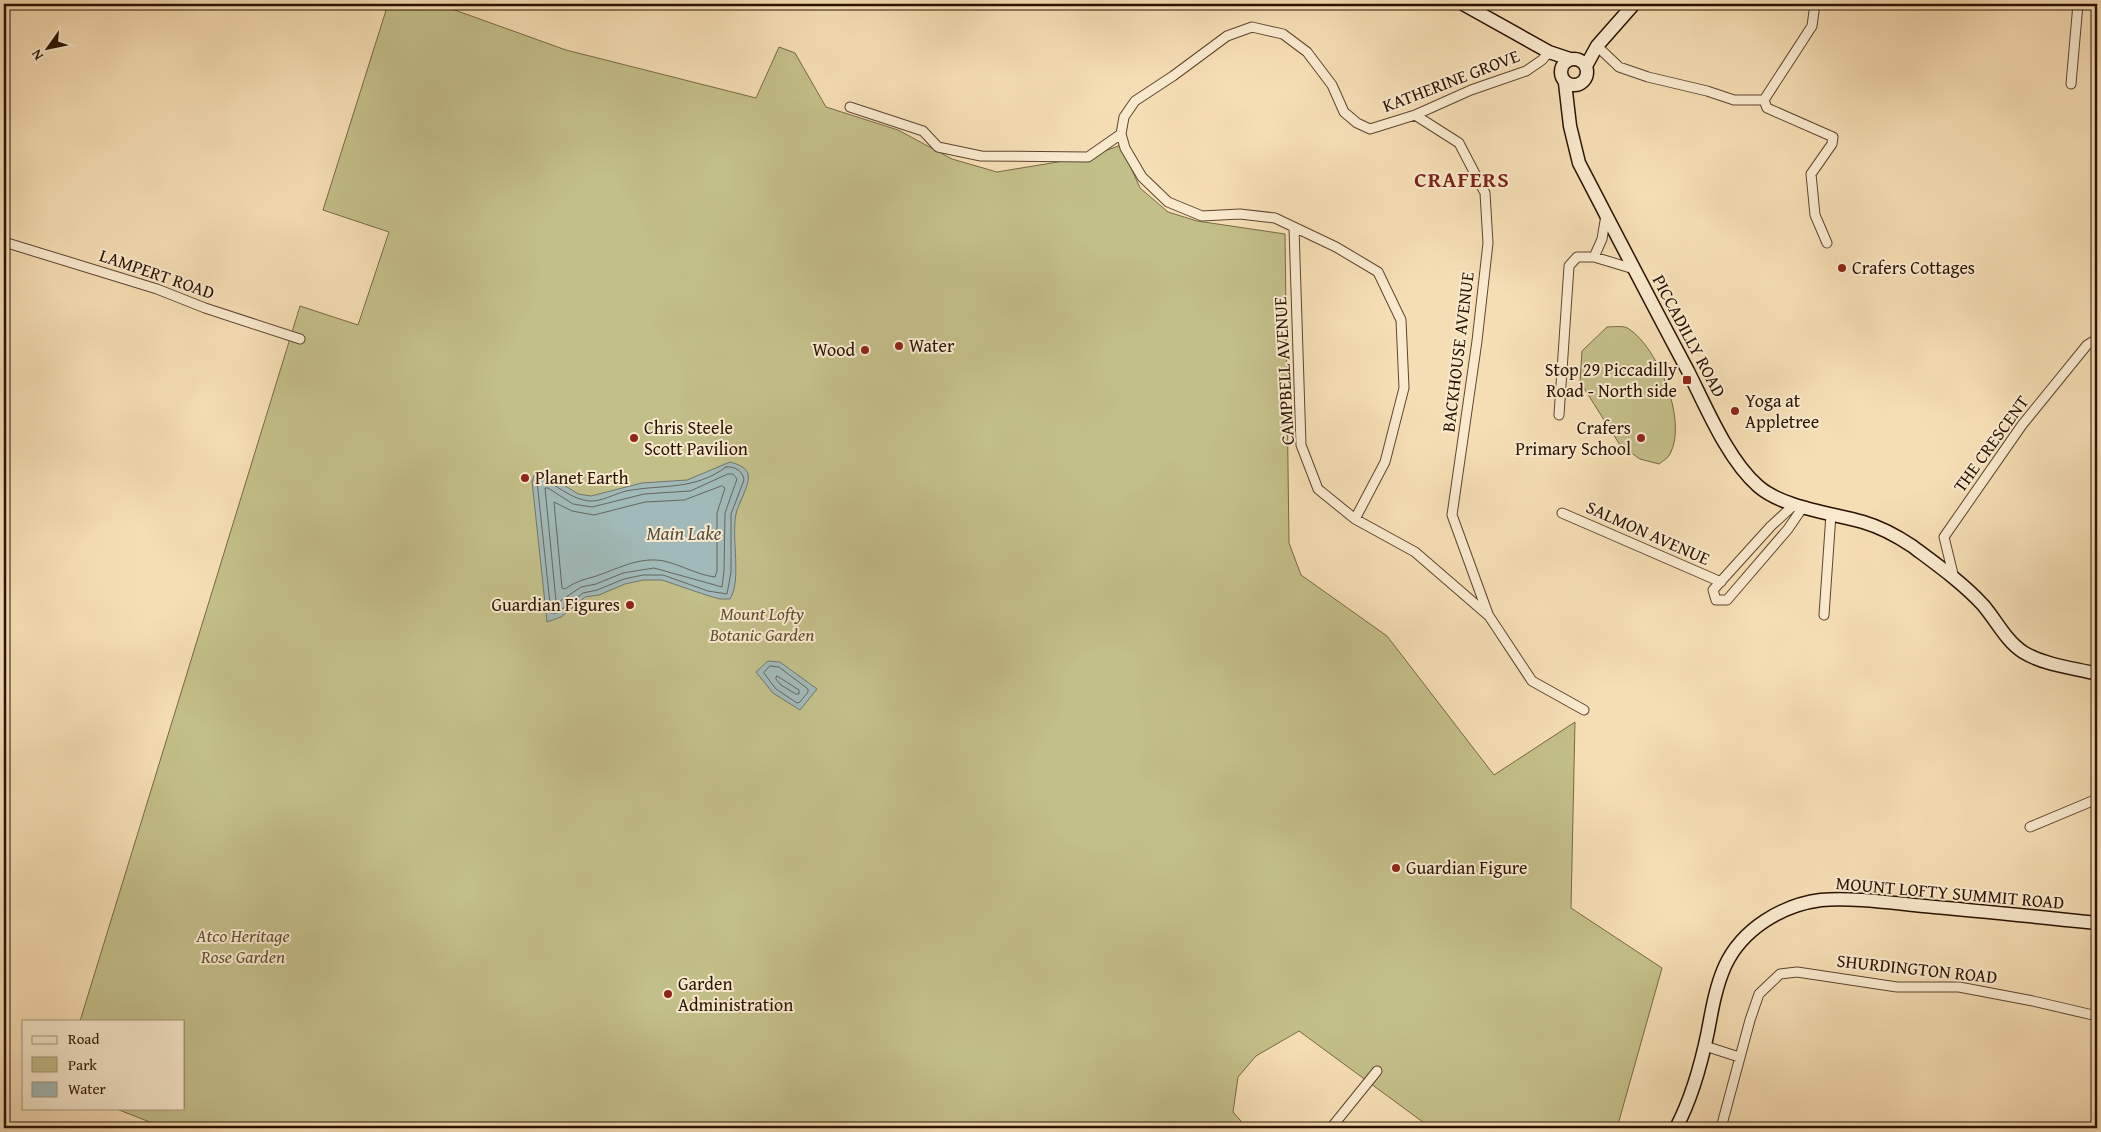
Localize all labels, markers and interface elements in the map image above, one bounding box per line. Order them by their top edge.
north arrow [22,22,72,72]
street label: KATHERINE GROVE [1378,42,1523,119]
text: N [26,45,48,64]
district label: CRAFERS [1414,163,1510,195]
street label: LAMPERT ROAD [96,241,218,306]
place label: Crafers Cottages [1852,254,1975,281]
marker: Crafers Cottages [1836,262,1848,274]
street label: BACKHOUSE AVENUE [1434,270,1481,433]
street label: PICCADILLY ROAD [1646,270,1733,402]
street label: CAMPBELL AVENUE [1266,296,1301,446]
place label: Water [909,332,955,359]
place label: Wood [812,336,855,363]
marker: Water [893,340,905,352]
marker: Wood [859,344,871,356]
place label: Stop 29 Piccadilly Road - North side [1545,356,1677,404]
marker: Stop 29 Piccadilly Road - North side [1681,374,1693,386]
place label: Yoga at Appletree [1745,387,1819,435]
street label: THE CRESCENT [1946,390,2035,498]
marker: Yoga at Appletree [1729,405,1741,417]
place label: Chris Steele Scott Pavilion [644,414,748,462]
place label: Crafers Primary School [1515,414,1631,462]
marker: Chris Steele Scott Pavilion [628,432,640,444]
marker: Crafers Primary School [1635,432,1647,444]
place label: Planet Earth [535,464,629,491]
marker: Planet Earth [519,472,531,484]
street label: SALMON AVENUE [1582,493,1714,572]
water label: Main Lake [646,519,722,547]
place label: Guardian Figures [491,591,620,618]
marker: Guardian Figures [624,599,636,611]
park label: Mount Lofty Botanic Garden [709,600,814,648]
place label: Guardian Figure [1406,854,1527,881]
marker: Guardian Figure [1390,862,1402,874]
street label: MOUNT LOFTY SUMMIT ROAD [1835,869,2065,916]
park label: Atco Heritage Rose Garden [195,922,290,970]
street label: SHURDINGTON ROAD [1835,947,1999,990]
place label: Garden Administration [678,970,793,1018]
marker: Garden Administration [662,988,674,1000]
legend [22,1020,185,1110]
text: Road [68,1028,99,1049]
text: Park [68,1054,97,1075]
text: Water [68,1078,106,1099]

